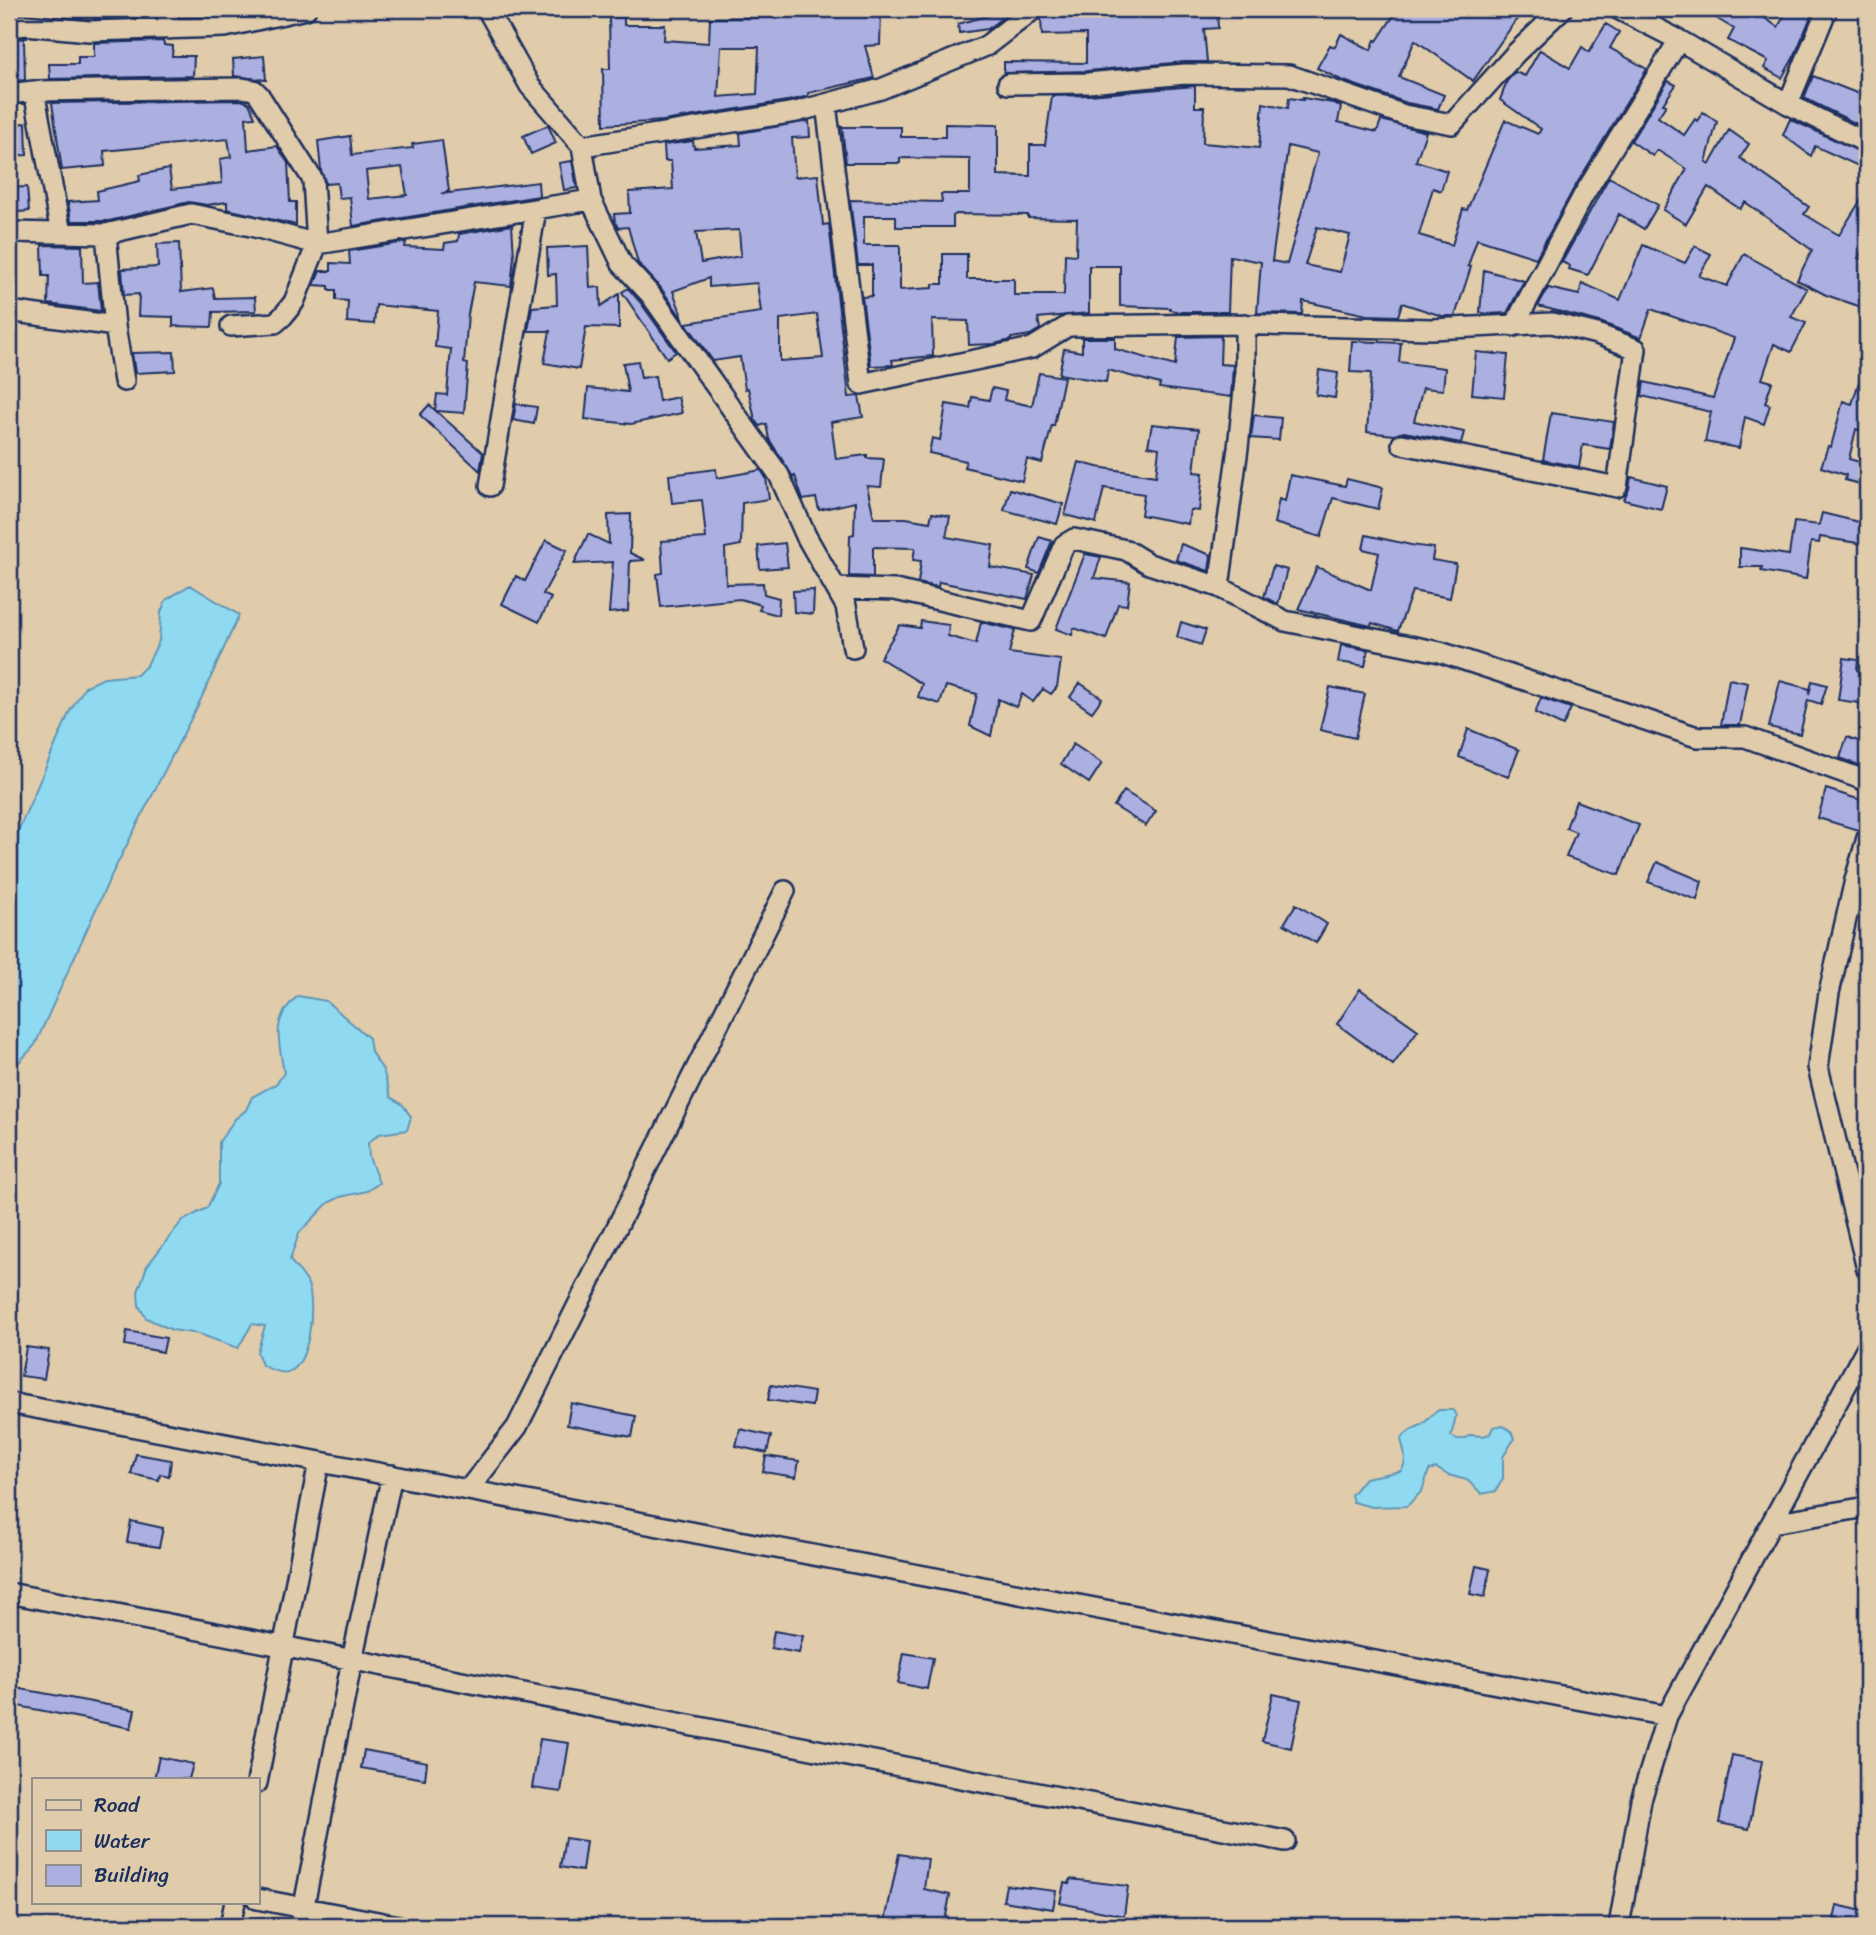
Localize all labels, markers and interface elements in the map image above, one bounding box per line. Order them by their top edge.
legend [32,1778,259,1904]
text: Road [94,1786,141,1824]
text: Water [94,1822,151,1860]
text: Building [94,1856,170,1894]

